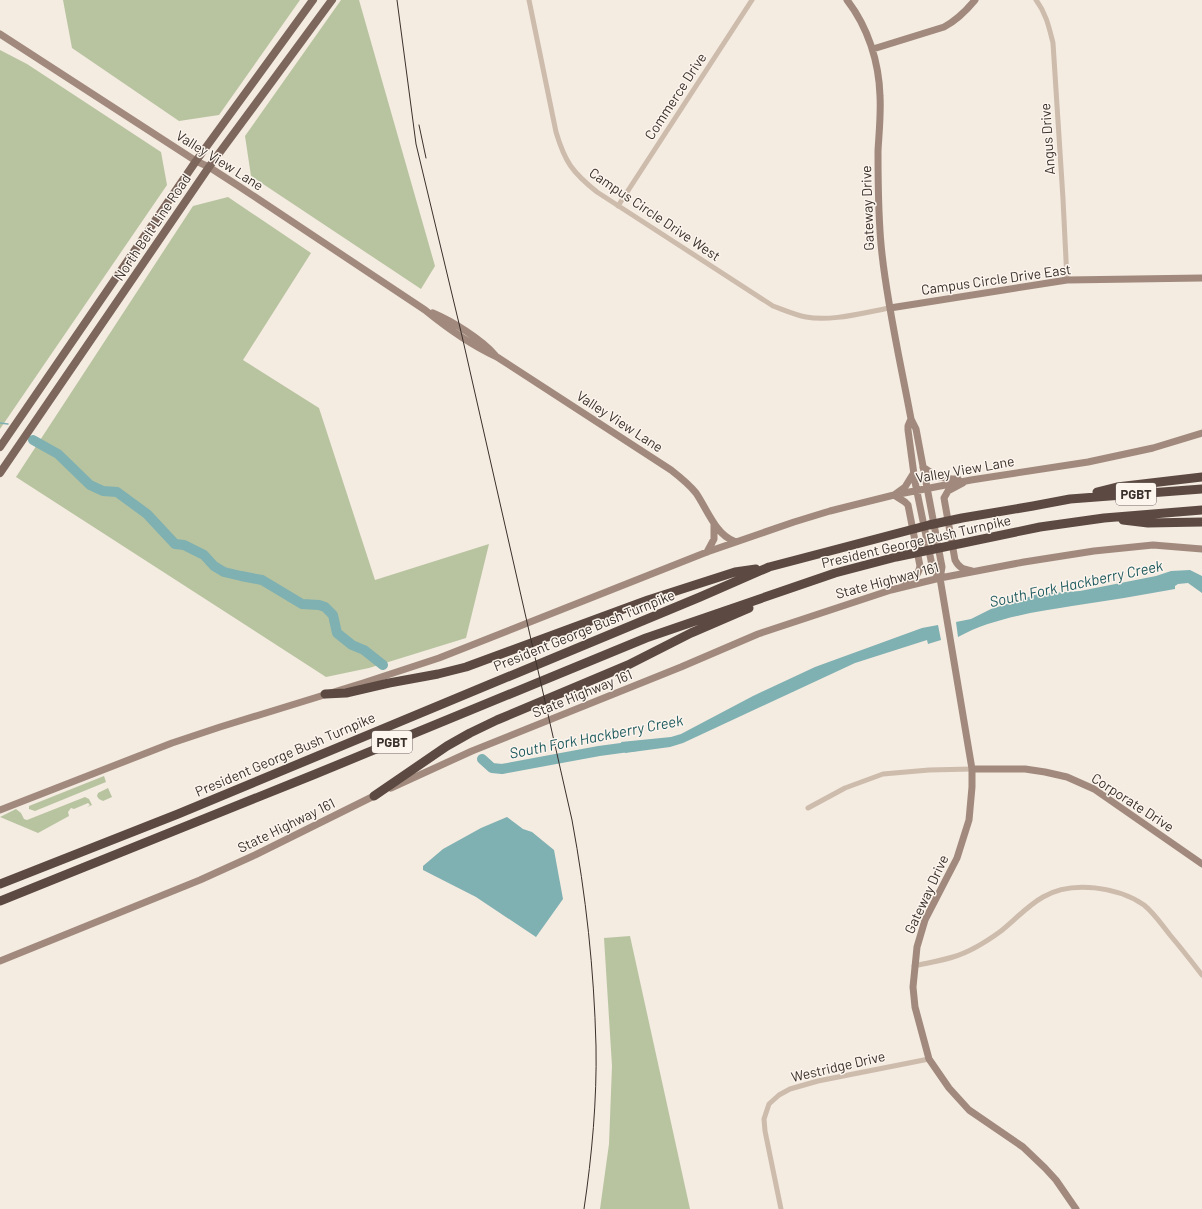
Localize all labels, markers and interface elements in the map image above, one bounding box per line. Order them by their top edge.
street label: Commerce Drive [641,49,709,143]
street label: Angus Drive [1036,103,1058,175]
street label: Valley View Lane [173,126,267,194]
street label: Campus Circle Drive West [586,164,724,264]
street label: Gateway Drive [857,165,877,251]
street label: North Belt Line Road [110,170,194,284]
street label: Campus Circle Drive East [920,260,1072,298]
street label: Valley View Lane [574,387,666,455]
street label: Valley View Lane [914,452,1016,486]
road number: PGBT [1116,483,1156,505]
street label: President George Bush Turnpike [820,511,1012,571]
water label: South Fork Hackberry Creek [988,556,1165,610]
street label: State Highway 161 [834,558,940,602]
street label: President George Bush Turnpike [491,586,677,674]
street label: State Highway 161 [530,665,634,721]
street label: President George Bush Turnpike [192,708,378,800]
water label: South Fork Hackberry Creek [508,710,685,762]
road number: PGBT [372,731,412,753]
street label: Corporate Drive [1089,769,1177,835]
street label: State Highway 161 [235,794,337,856]
street label: Gateway Drive [900,852,952,936]
street label: Westridge Drive [789,1047,887,1085]

